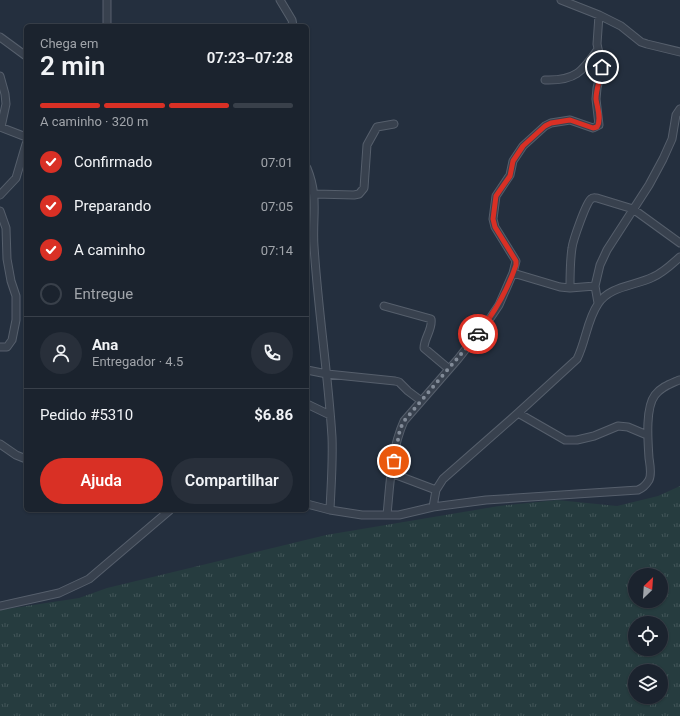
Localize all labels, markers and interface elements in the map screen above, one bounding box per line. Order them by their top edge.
text: Chega em [40,36,98,51]
text: 07:23–07:28 [207,49,293,67]
pin [585,50,619,84]
text: 2 min [40,51,105,81]
icon: home [591,56,613,78]
text: A caminho · 320 m [40,114,148,129]
icon: check [40,151,62,173]
text: Confirmado [74,153,152,171]
text: 07:01 [261,155,293,170]
icon: check [40,195,62,217]
text: Preparando [74,197,151,215]
text: 07:05 [261,199,293,214]
icon: check [40,239,62,261]
text: A caminho [74,241,145,259]
text: 07:14 [261,243,293,258]
text: Entregue [74,285,133,303]
courier [458,314,498,354]
icon: car [467,323,489,345]
button: person [40,332,82,374]
button: phone [251,332,293,374]
text: Ana [92,336,118,354]
text: Entregador · 4.5 [92,354,183,369]
text: Pedido #5310 [40,406,133,424]
text: $6.86 [254,406,293,424]
pin [377,444,411,478]
icon: bag [383,450,405,472]
button: Ajuda [40,458,163,504]
button: Compartilhar [171,458,293,504]
north arrow [628,568,668,608]
map controls [628,568,668,704]
button: locate [628,616,668,656]
button: layers [628,664,668,704]

